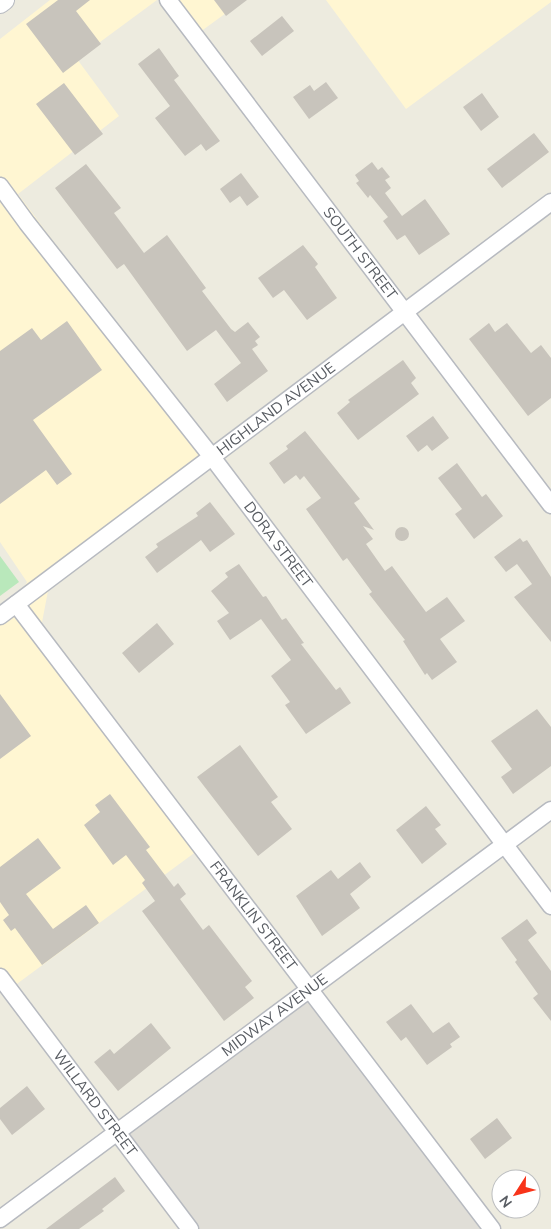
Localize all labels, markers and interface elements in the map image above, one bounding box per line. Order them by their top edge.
street label: SOUTH STREET [319,203,402,303]
street label: HIGHLAND AVENUE [212,358,339,459]
street label: DORA STREET [240,498,317,591]
street label: FRANKLIN STREET [206,857,302,974]
street label: MIDWAY AVENUE [218,969,331,1060]
street label: WILLARD STREET [49,1046,142,1160]
north arrow [491,1169,541,1219]
text: N [495,1192,516,1211]

